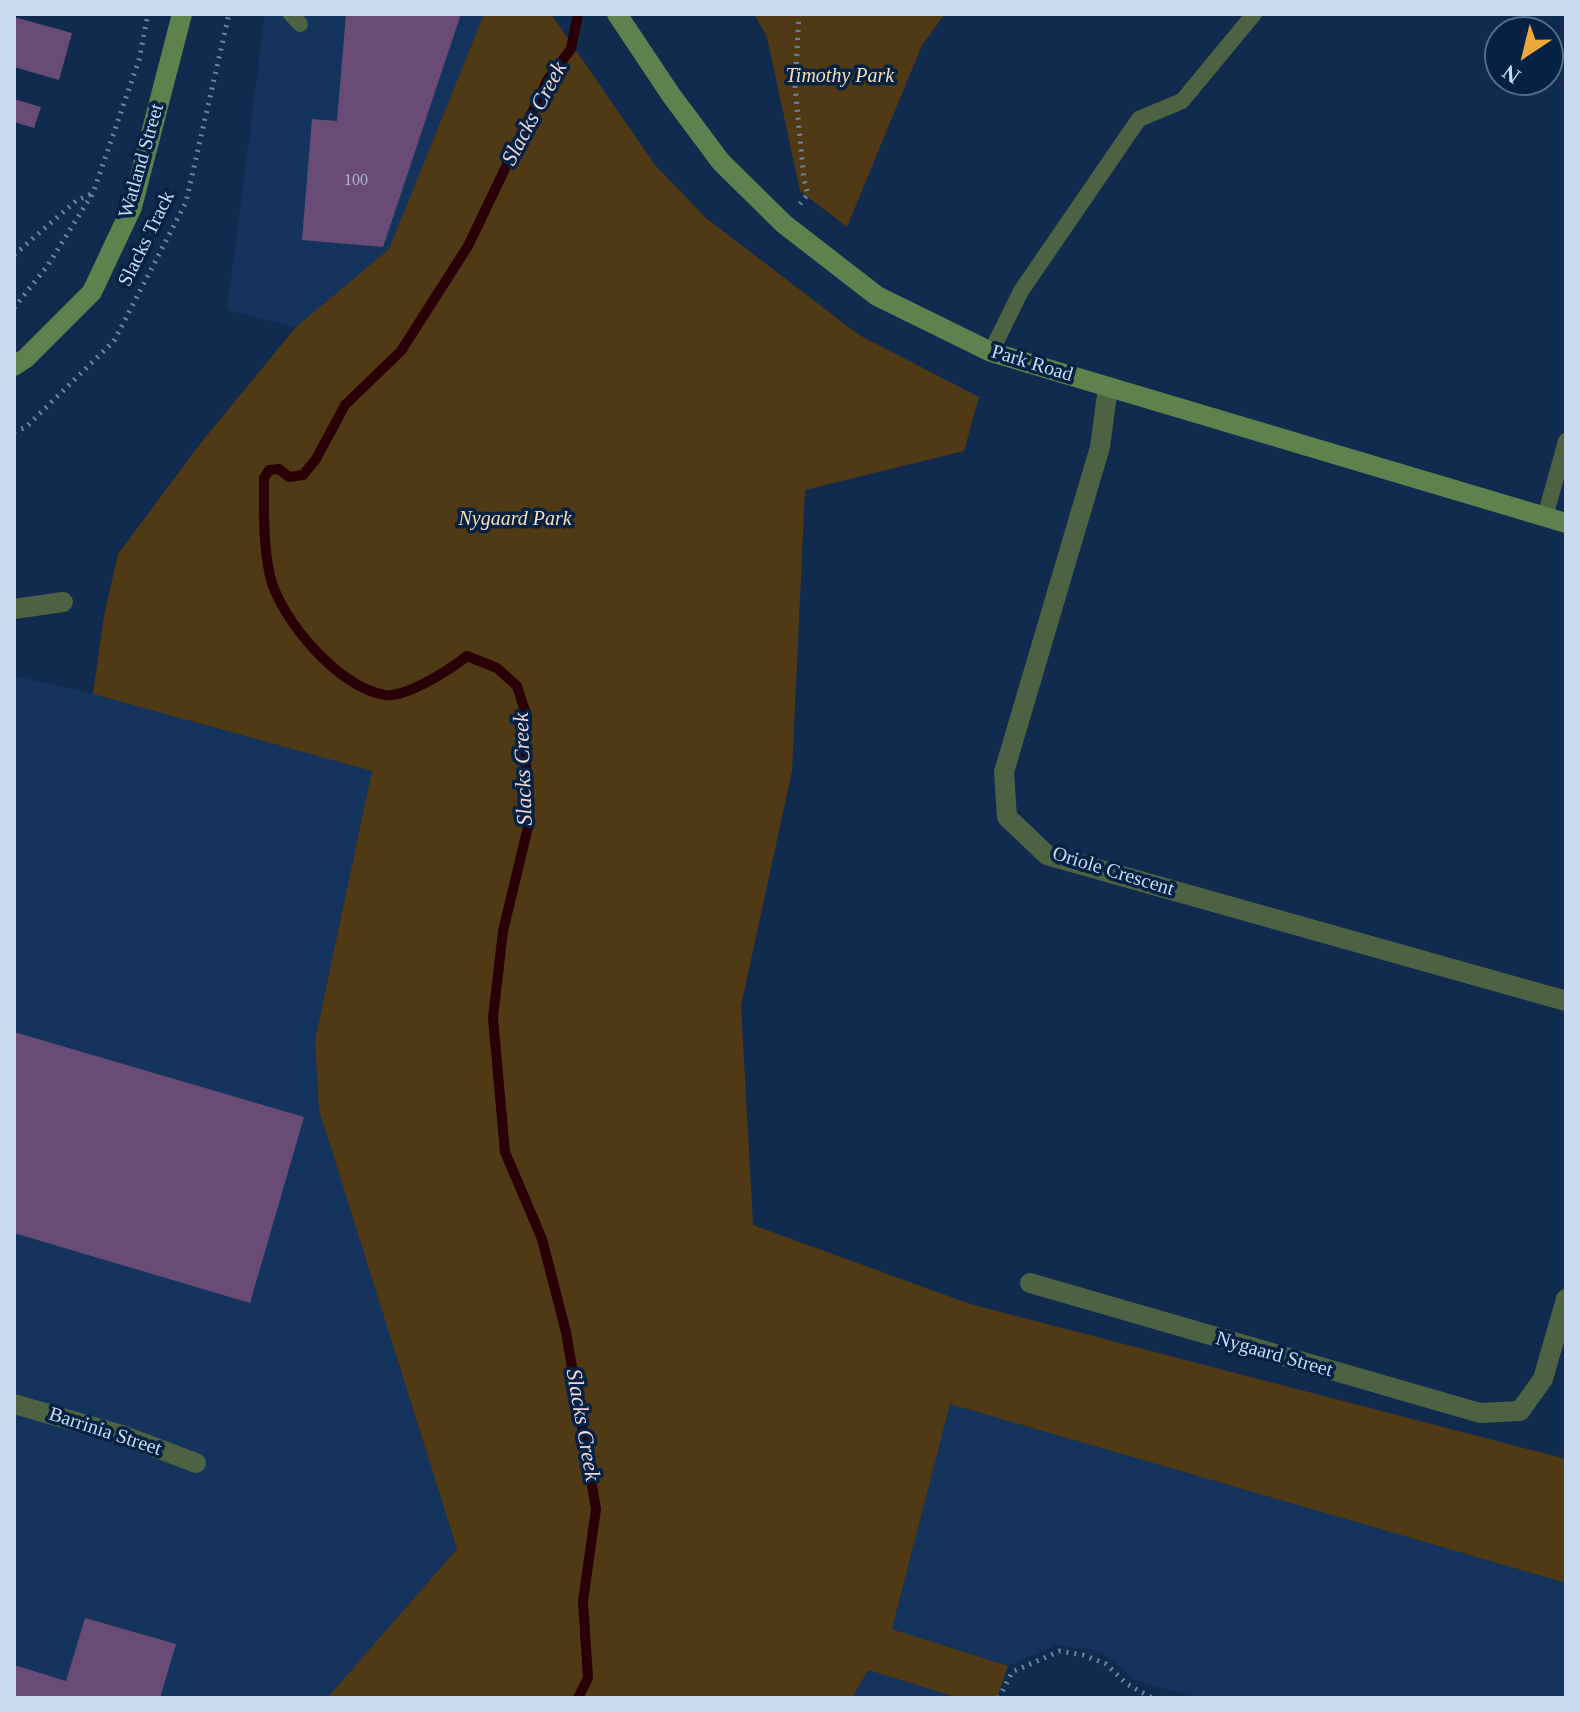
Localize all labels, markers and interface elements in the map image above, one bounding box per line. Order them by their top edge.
north arrow [1484,16,1564,96]
water label: Slacks Creek [497,58,573,170]
text: N [1497,60,1525,89]
park label: Timothy Park [786,65,894,89]
street label: Watland Street [114,101,170,221]
house number: 100 [344,171,368,191]
street label: Slacks Track [114,187,180,291]
street label: Park Road [988,340,1076,388]
park label: Nygaard Park [458,508,572,532]
water label: Slacks Creek [509,712,539,826]
street label: Oriole Crescent [1049,842,1177,902]
street label: Nygaard Street [1213,1327,1335,1383]
water label: Slacks Creek [559,1367,605,1483]
street label: Barrinia Street [46,1402,164,1462]

